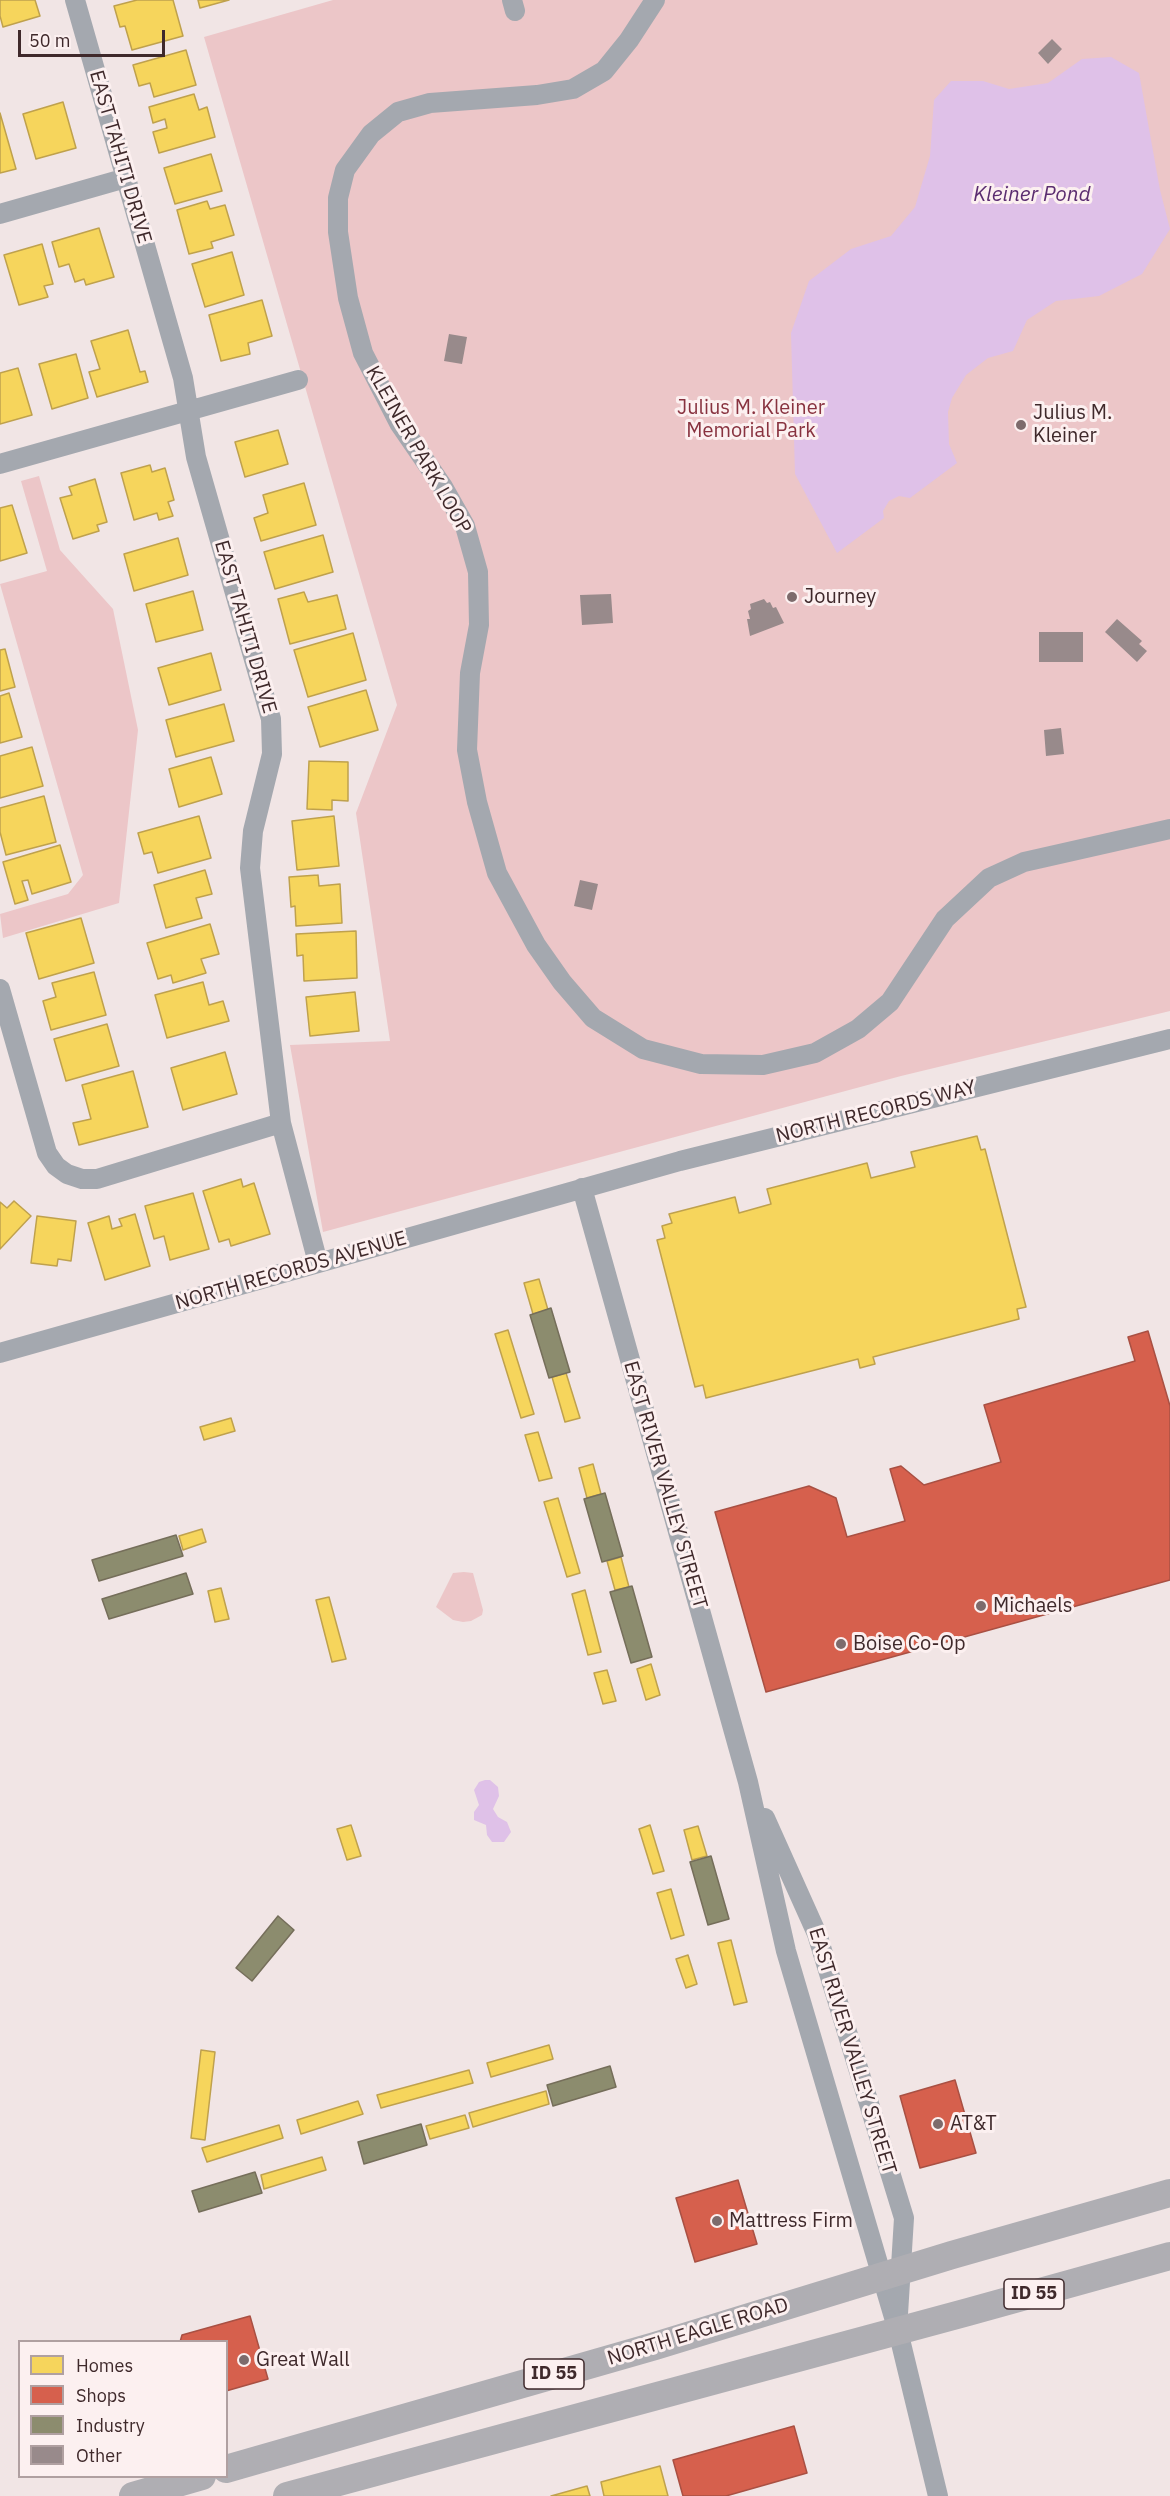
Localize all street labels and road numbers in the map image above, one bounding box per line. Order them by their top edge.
street label: EAST TAHITI DRIVE [84,68,156,246]
street label: KLEINER PARK LOOP [360,362,476,538]
street label: EAST TAHITI DRIVE [209,538,281,716]
street label: NORTH RECORDS WAY [773,1075,979,1149]
street label: NORTH RECORDS AVENUE [173,1226,409,1316]
street label: EAST RIVER VALLEY STREET [618,1358,712,1612]
street label: EAST RIVER VALLEY STREET [803,1925,901,2177]
road number: ID 55 [1004,2279,1064,2309]
street label: NORTH EAGLE ROAD [605,2293,791,2371]
road number: ID 55 [524,2359,584,2389]

